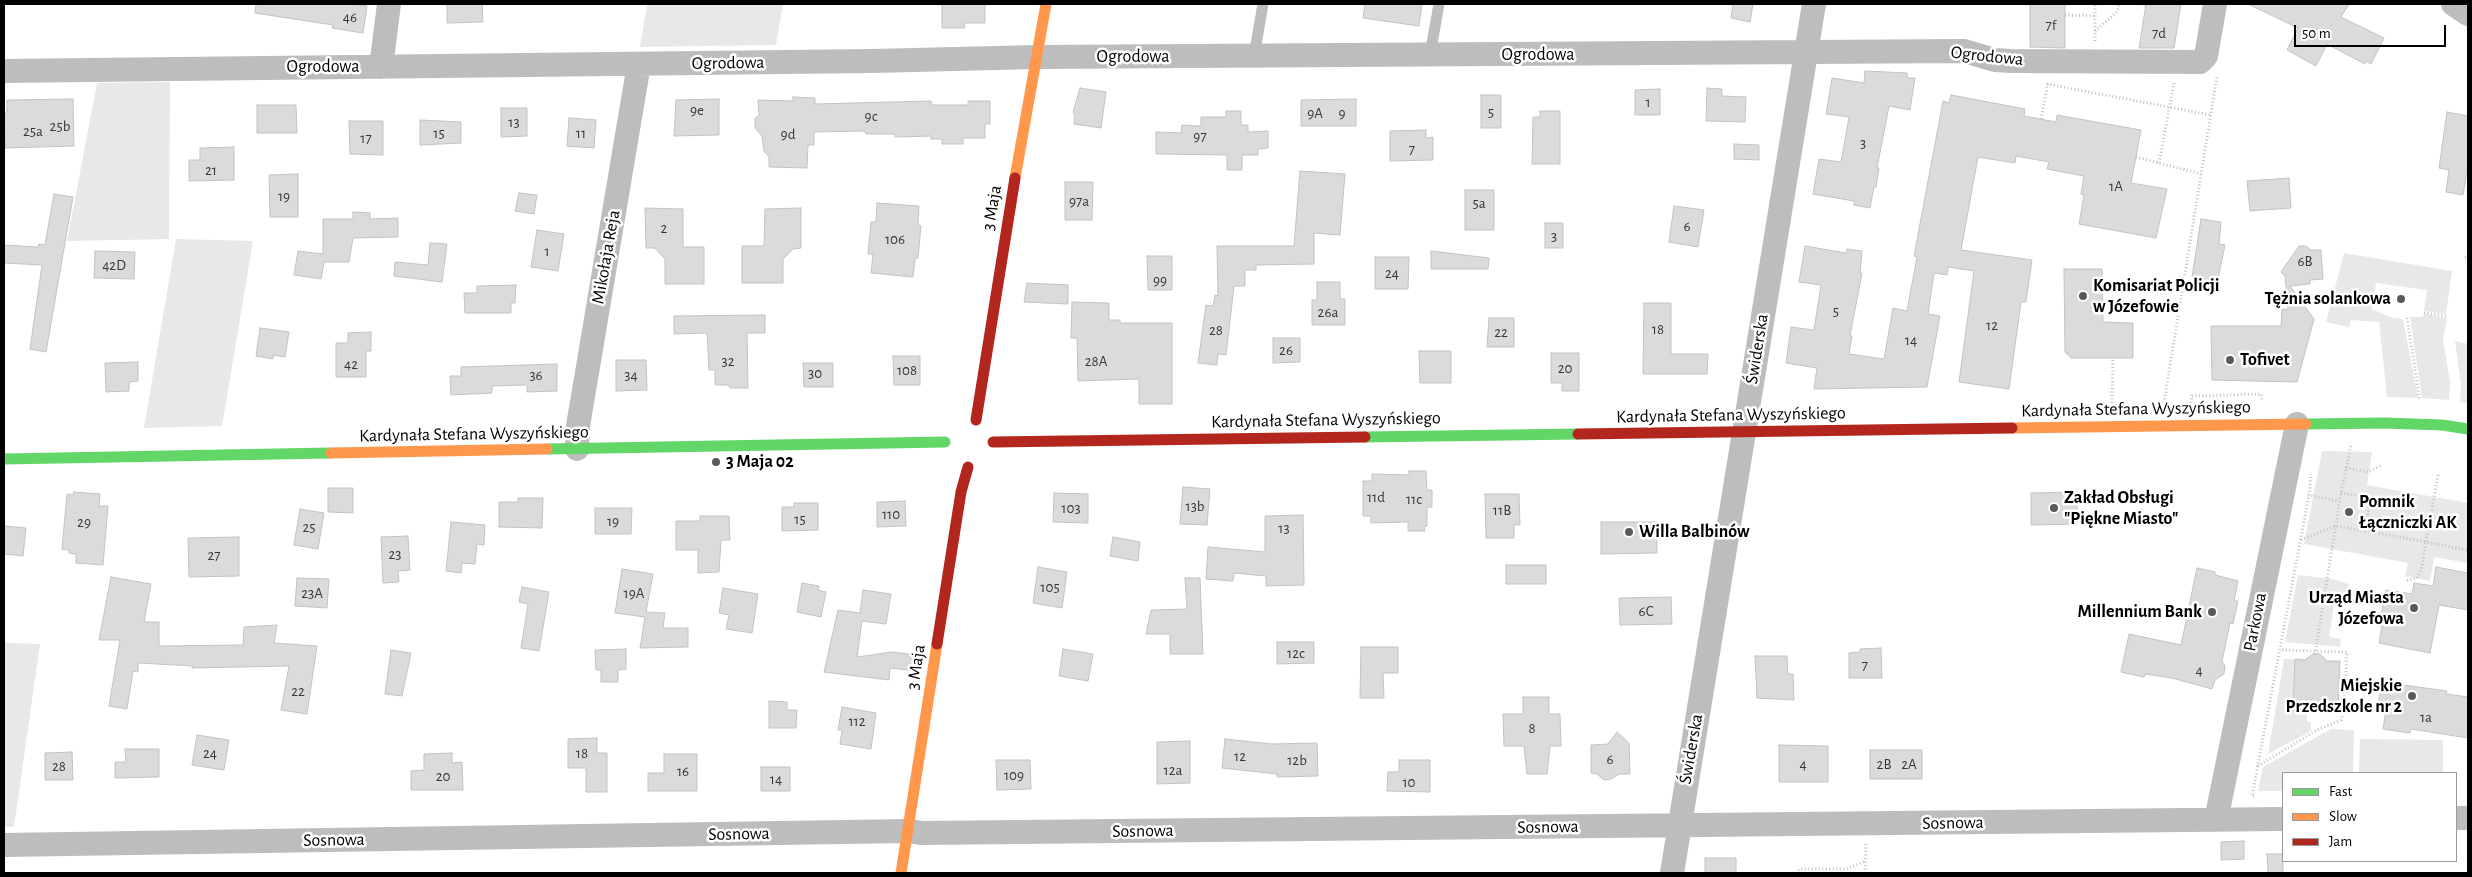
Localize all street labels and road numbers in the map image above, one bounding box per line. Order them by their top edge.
street label: Ogrodowa [1950,41,2024,71]
street label: Ogrodowa [1502,44,1574,66]
street label: Ogrodowa [1097,46,1169,68]
street label: Ogrodowa [691,52,765,74]
street label: Ogrodowa [287,56,359,78]
street label: 3 Maja [977,184,1007,232]
street label: Mikołaja Reja [587,208,625,306]
street label: Świderska [1741,312,1773,386]
street label: Kardynała Stefana Wyszyńskiego [2021,396,2251,422]
street label: Kardynała Stefana Wyszyńskiego [1616,402,1846,428]
street label: Kardynała Stefana Wyszyńskiego [1211,407,1441,433]
street label: Kardynała Stefana Wyszyńskiego [359,421,589,447]
street label: Parkowa [2239,591,2271,653]
street label: 3 Maja [902,643,930,691]
street label: Świderska [1674,712,1708,786]
street label: Sosnowa [1922,812,1984,834]
street label: Sosnowa [1517,816,1579,838]
street label: Sosnowa [1112,820,1174,842]
street label: Sosnowa [708,823,770,845]
street label: Sosnowa [303,829,365,851]

